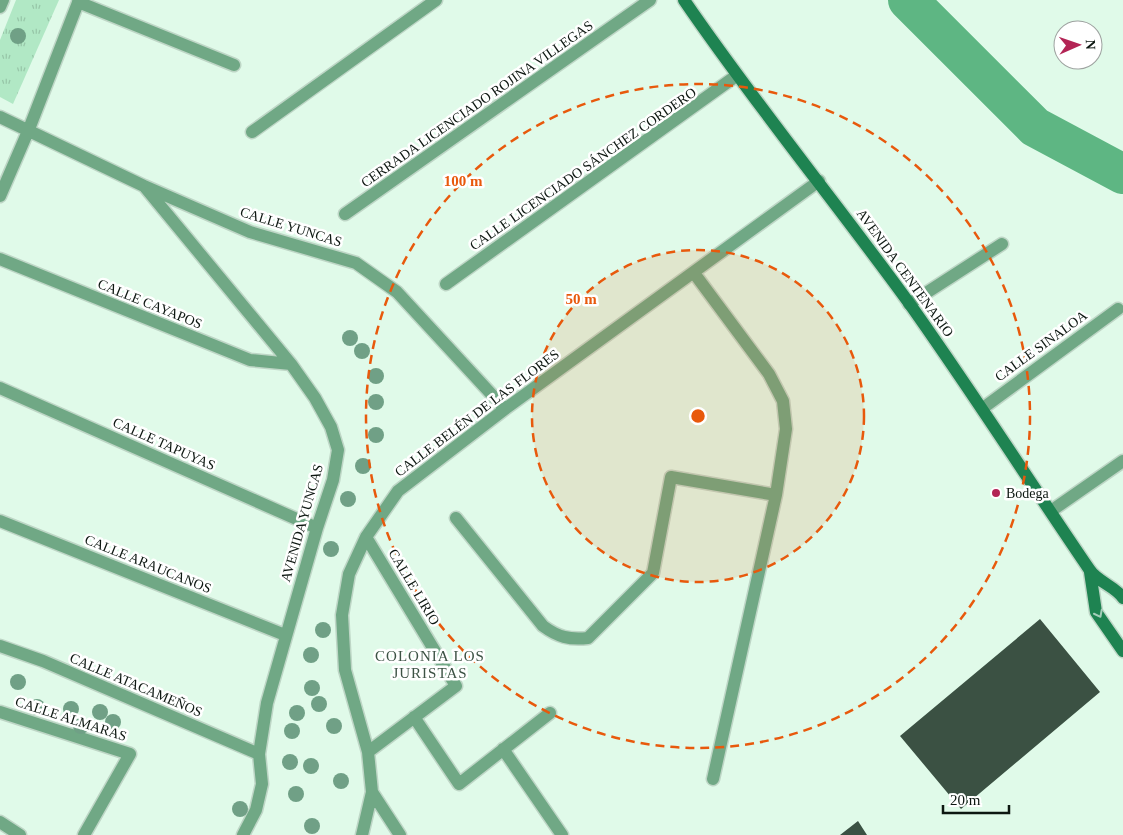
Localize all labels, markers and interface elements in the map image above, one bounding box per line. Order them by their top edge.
street label: CERRADA LICENCIADO ROJINA VILLEGAS [358,18,596,190]
north arrow [1053,20,1103,70]
text: N [1083,39,1098,50]
street label: CALLE LICENCIADO SÁNCHEZ CORDERO [466,84,699,253]
text: 100 m [444,173,483,189]
street label: CALLE YUNCAS [238,204,344,250]
street label: AVENIDA CENTENARIO [854,206,956,340]
street label: CALLE CAYAPOS [96,276,204,332]
text: 50 m [565,291,597,307]
street label: CALLE SINALOA [992,307,1091,384]
street label: CALLE BELÉN DE LAS FLORES [391,346,562,480]
centre of rings [689,407,707,425]
street label: CALLE TAPUYAS [111,415,217,473]
street label: AVENIDA YUNCAS [278,462,326,584]
place label: Bodega [1006,486,1050,501]
marker: Bodega [990,487,1002,499]
street label: CALLE ARAUCANOS [83,532,213,596]
street label: CALLE LIRIO [385,546,443,628]
one-way arrow [1093,609,1103,618]
district label: COLONIA LOS JURISTAS [375,648,485,681]
street label: CALLE ATACAMEÑOS [68,650,204,720]
street label: CALLE ALMARAS [13,694,129,744]
scale bar [943,782,1009,814]
text: 20 m [950,792,981,808]

